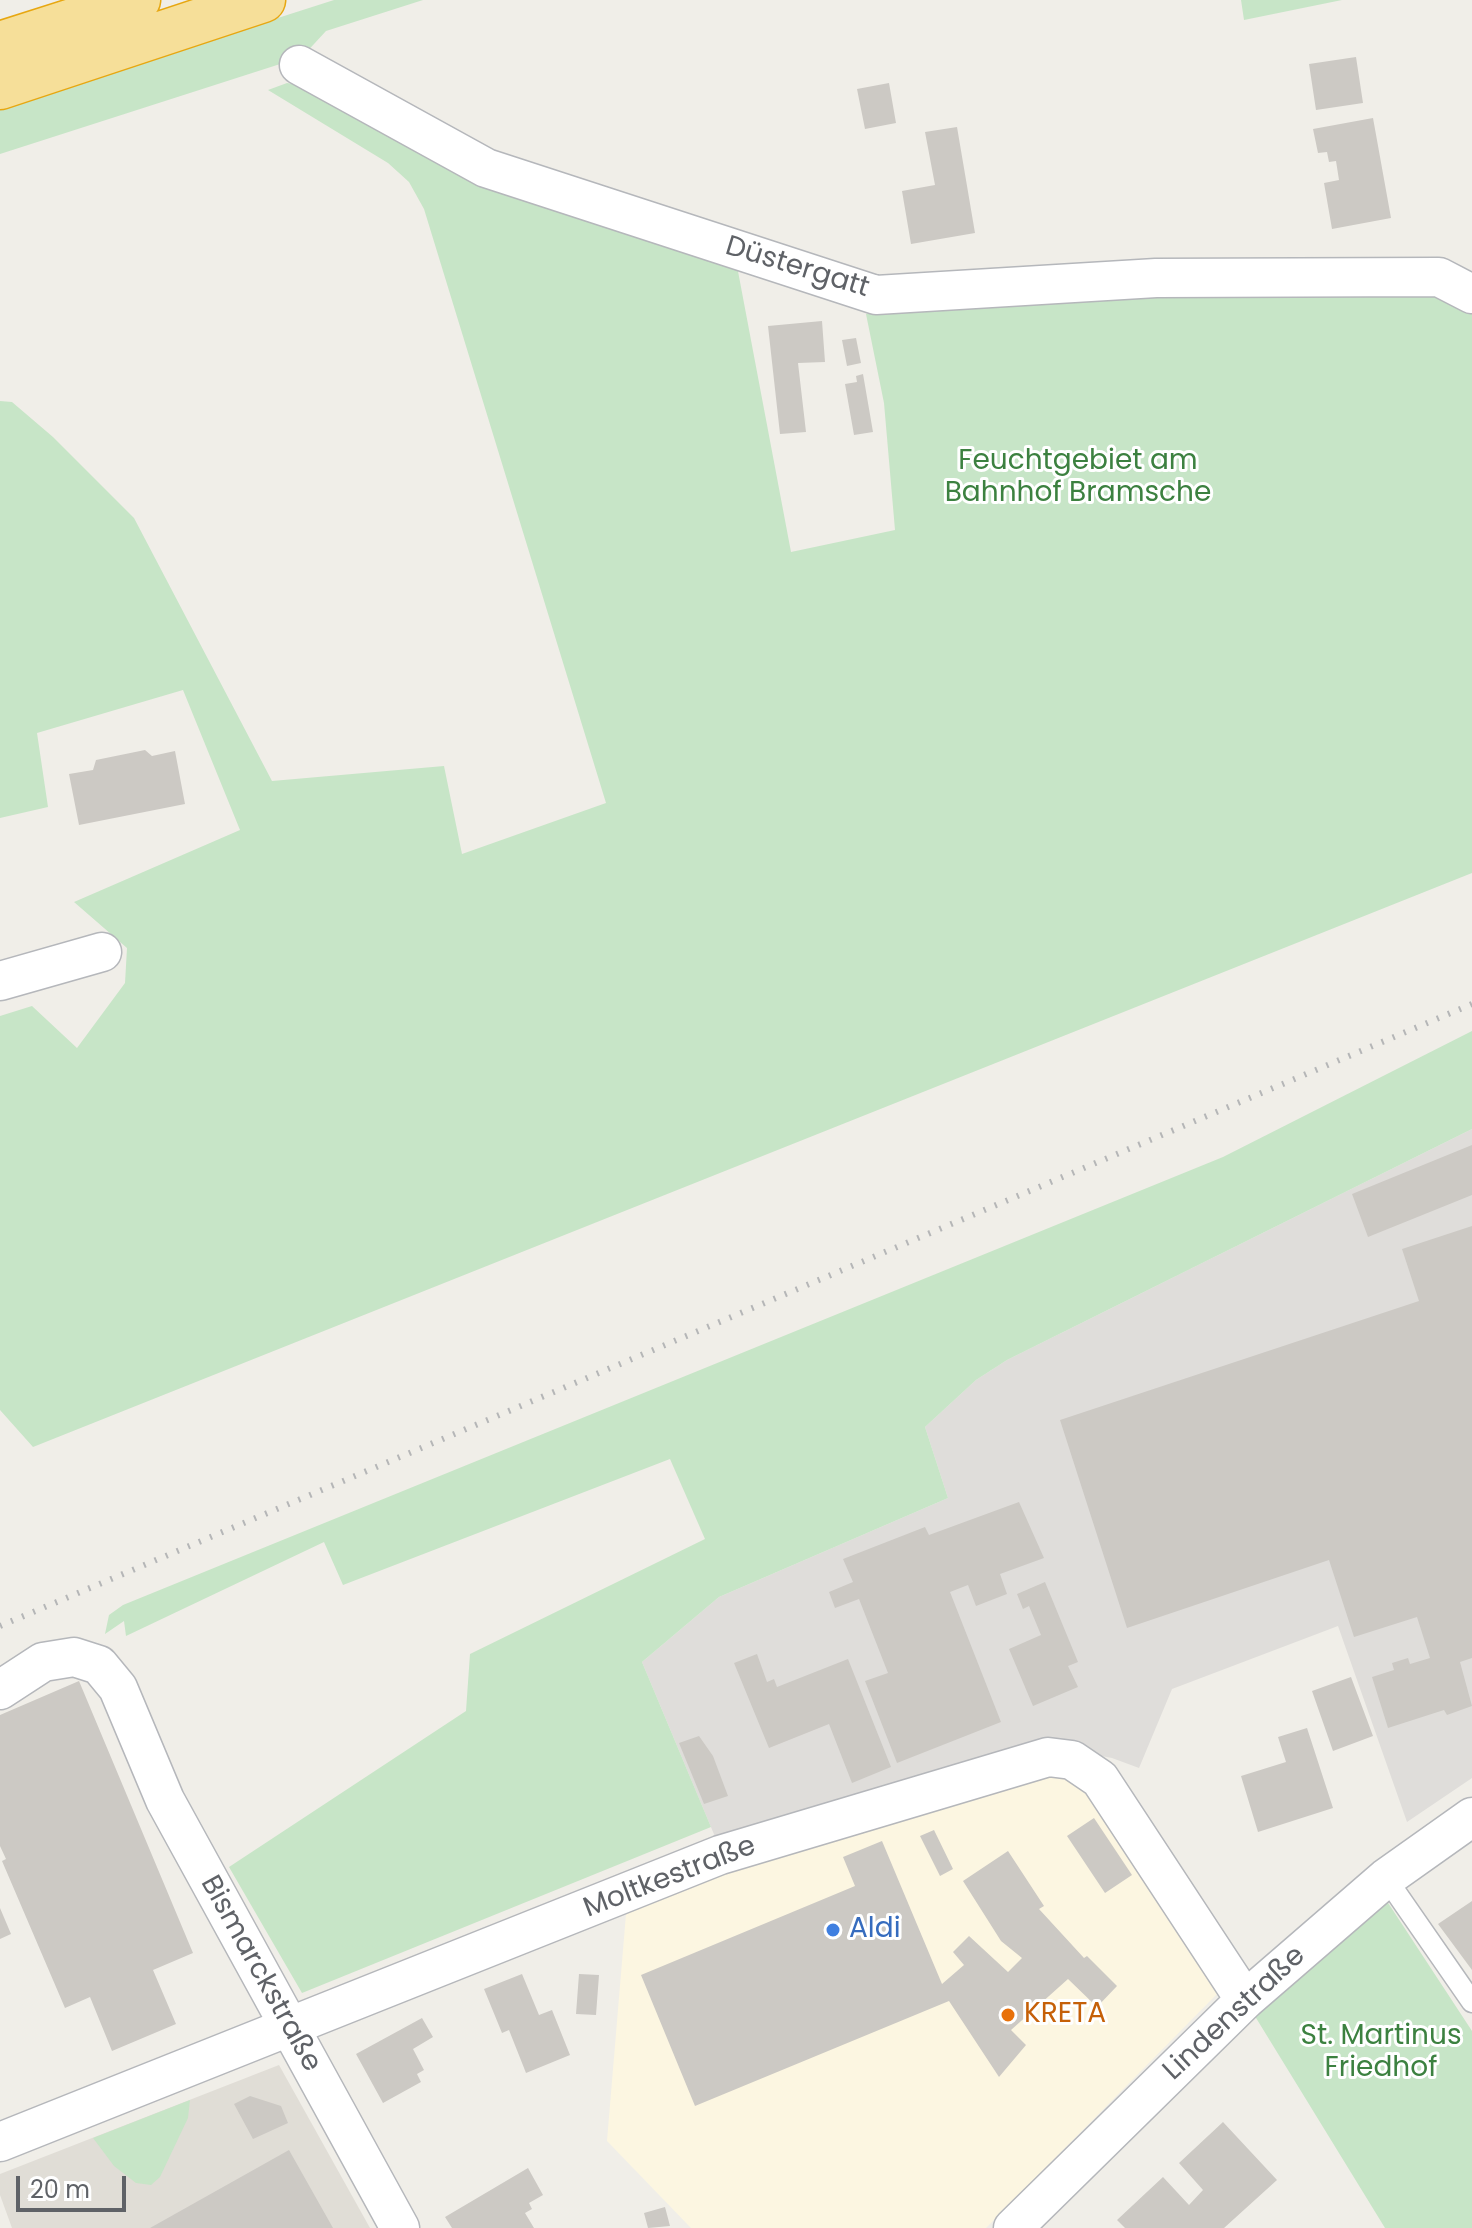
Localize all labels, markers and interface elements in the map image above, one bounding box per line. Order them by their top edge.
street label: Düstergatt [721,230,873,306]
park label: Feuchtgebiet am Bahnhof Bramsche [945,445,1211,511]
street label: Moltkestraße [579,1830,761,1926]
street label: Bismarckstraße [192,1870,328,2078]
place label: Aldi [849,1913,901,1947]
marker: Aldi [824,1921,842,1939]
street label: Lindenstraße [1157,1940,1313,2088]
place label: KRETA [1024,1998,1106,2032]
marker: KRETA [999,2006,1017,2024]
park label: St. Martinus Friedhof [1301,2020,1461,2086]
scale bar [20,2160,130,2210]
text: 20 m [30,2173,90,2206]

